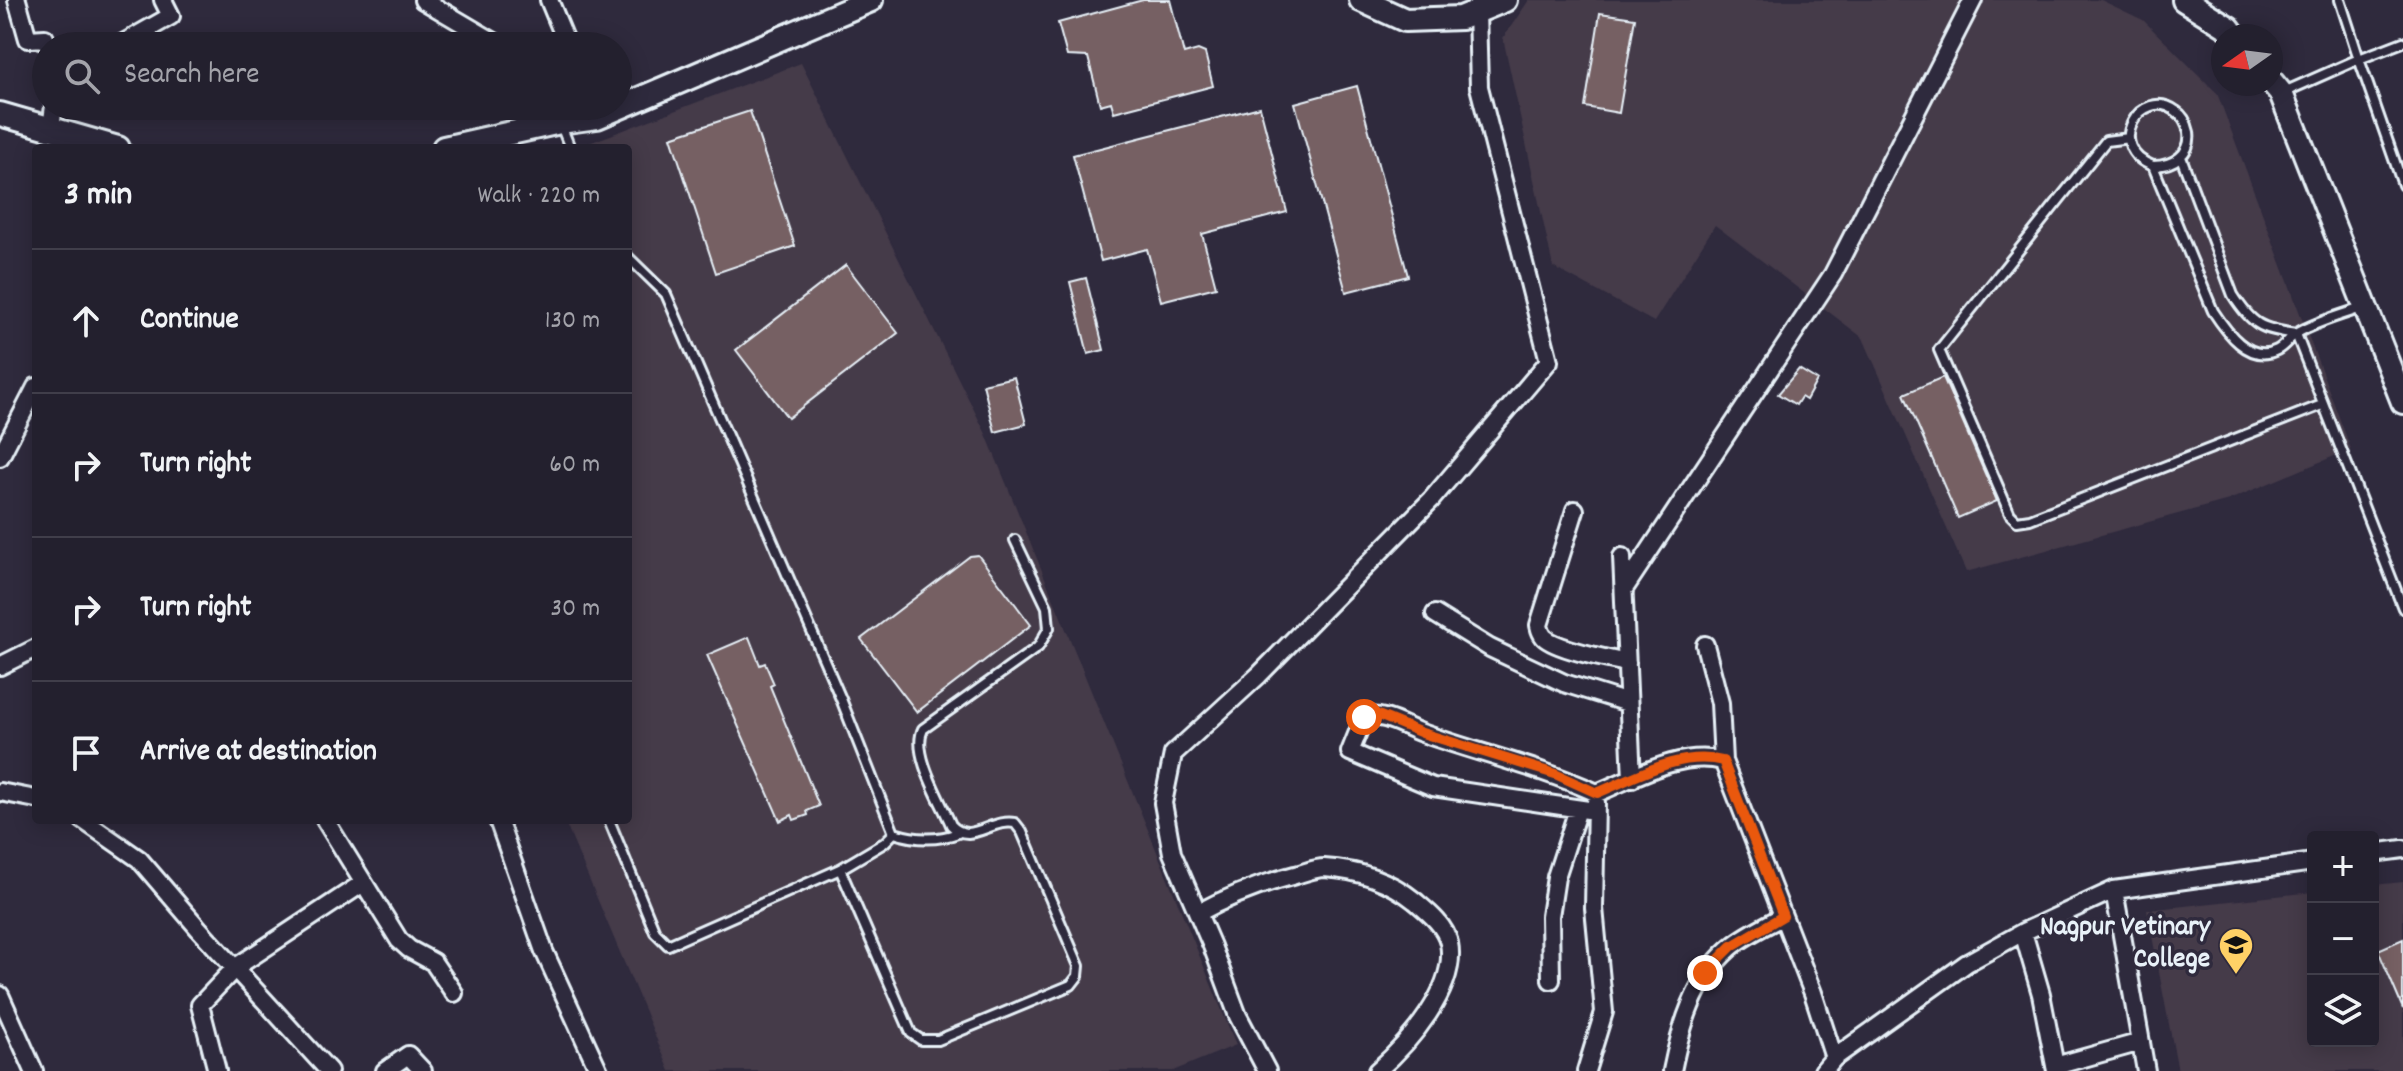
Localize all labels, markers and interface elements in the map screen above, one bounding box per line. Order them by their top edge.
north arrow [2211,24,2283,96]
search box [32,32,632,120]
icon: search [60,54,104,98]
text: Search here [124,55,260,98]
text: 3 min [64,172,132,221]
text: Walk · 220 m [477,178,600,215]
icon: ahead [64,299,108,343]
text: Continue [140,300,239,343]
text: 130 m [545,303,600,340]
icon: right [64,443,108,487]
text: Turn right [140,444,251,487]
text: 60 m [549,447,600,484]
icon: right [64,587,108,631]
text: Turn right [140,588,251,631]
text: 30 m [550,591,600,628]
route start [1346,699,1382,735]
icon: arrive [64,731,108,775]
text: Arrive at destination [140,732,377,775]
map controls [2307,831,2379,1047]
button: + [2307,831,2379,903]
button: − [2307,903,2379,975]
place label: Nagpur Vetinary College [2040,909,2212,981]
school or university icon: Nagpur Vetinary College [2217,926,2255,976]
route end [1687,955,1723,991]
button: layers [2307,975,2379,1047]

